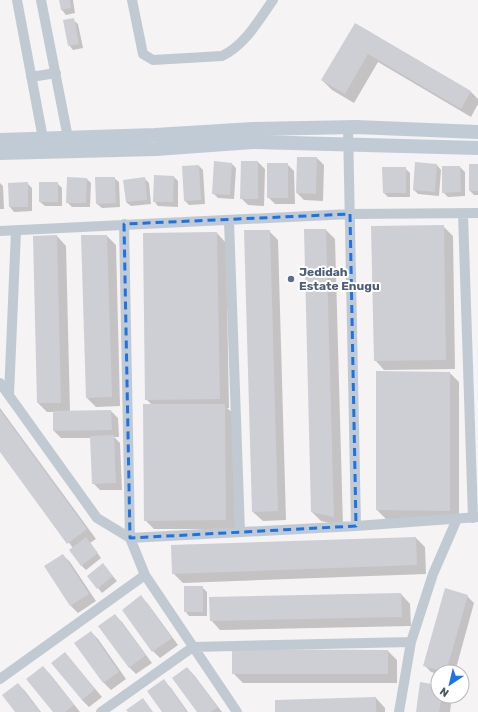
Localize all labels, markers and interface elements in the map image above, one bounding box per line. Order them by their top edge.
place label: Jedidah Estate Enugu [299,265,380,293]
marker: Jedidah Estate Enugu [286,274,296,284]
north arrow [430,664,470,704]
text: N [438,684,452,699]

